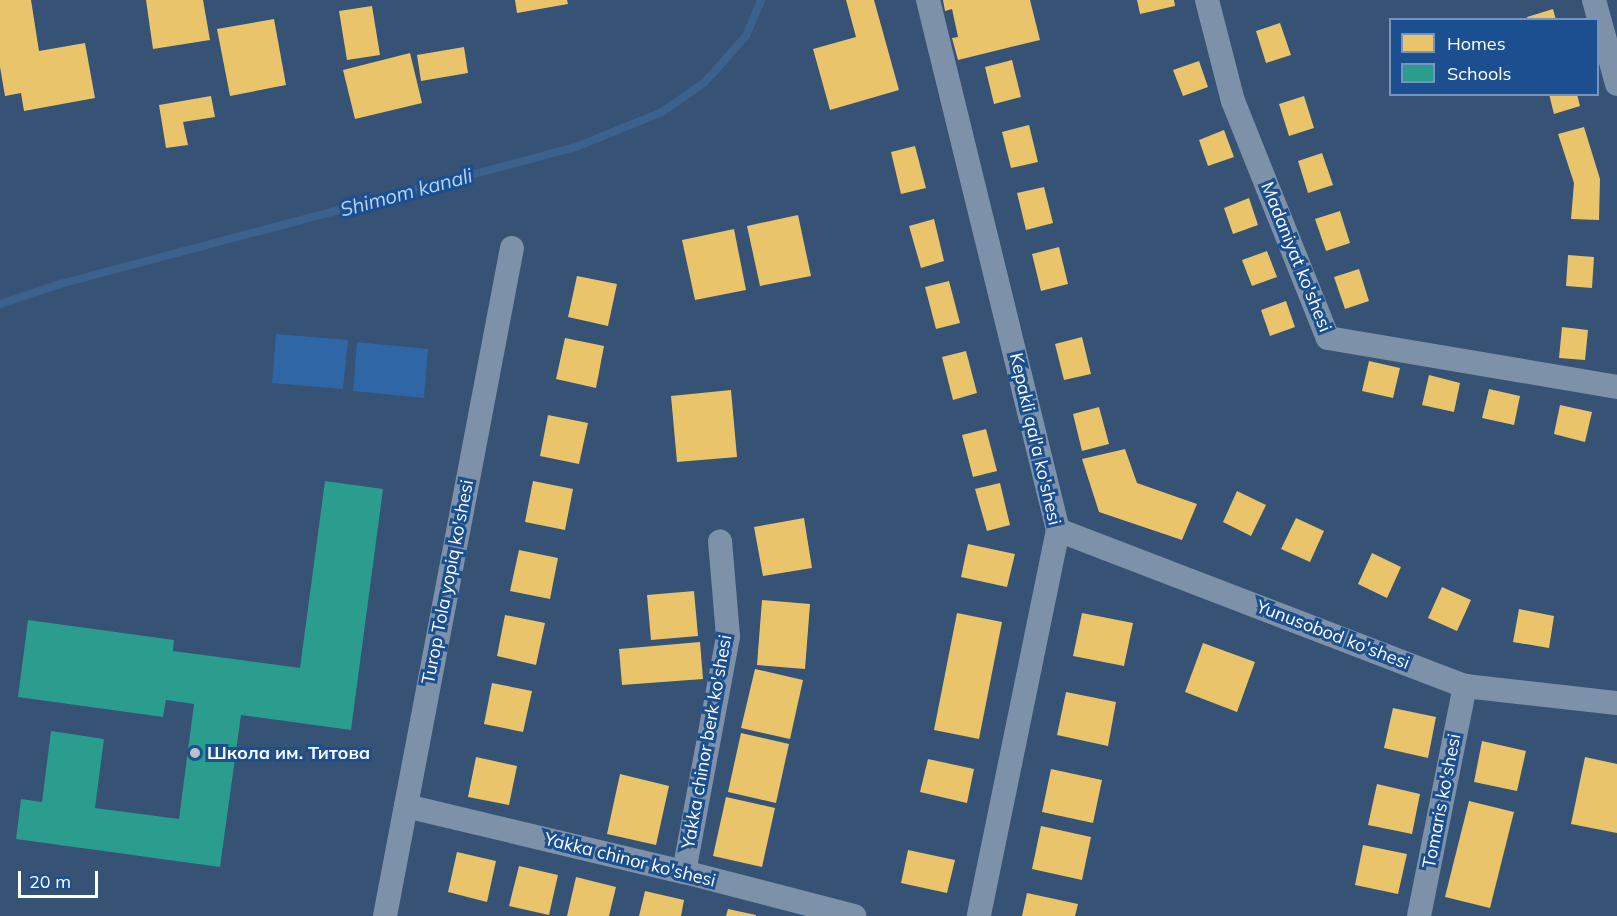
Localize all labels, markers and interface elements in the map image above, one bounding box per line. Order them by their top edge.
legend [1389,18,1599,96]
text: Homes [1447,32,1506,55]
text: Schools [1447,62,1511,85]
water label: Shimom kanali [337,163,475,221]
street label: Madaniyat ko'shesi [1256,179,1336,335]
street label: Kepakli qal'a ko'shesi [1005,351,1065,527]
street label: Turop Tola yopiq ko'shesi [418,478,478,686]
street label: Yunusobod ko'shesi [1253,596,1413,674]
street label: Yakka chinor berk ko'shesi [678,633,736,851]
street label: Tomaris ko'shesi [1418,732,1466,870]
place label: Школа им. Титова [207,742,370,764]
marker: Школа им. Титова [188,746,202,760]
street label: Yakka chinor ko'shesi [542,828,718,892]
scale bar [21,859,100,897]
text: 20 m [29,870,71,893]

